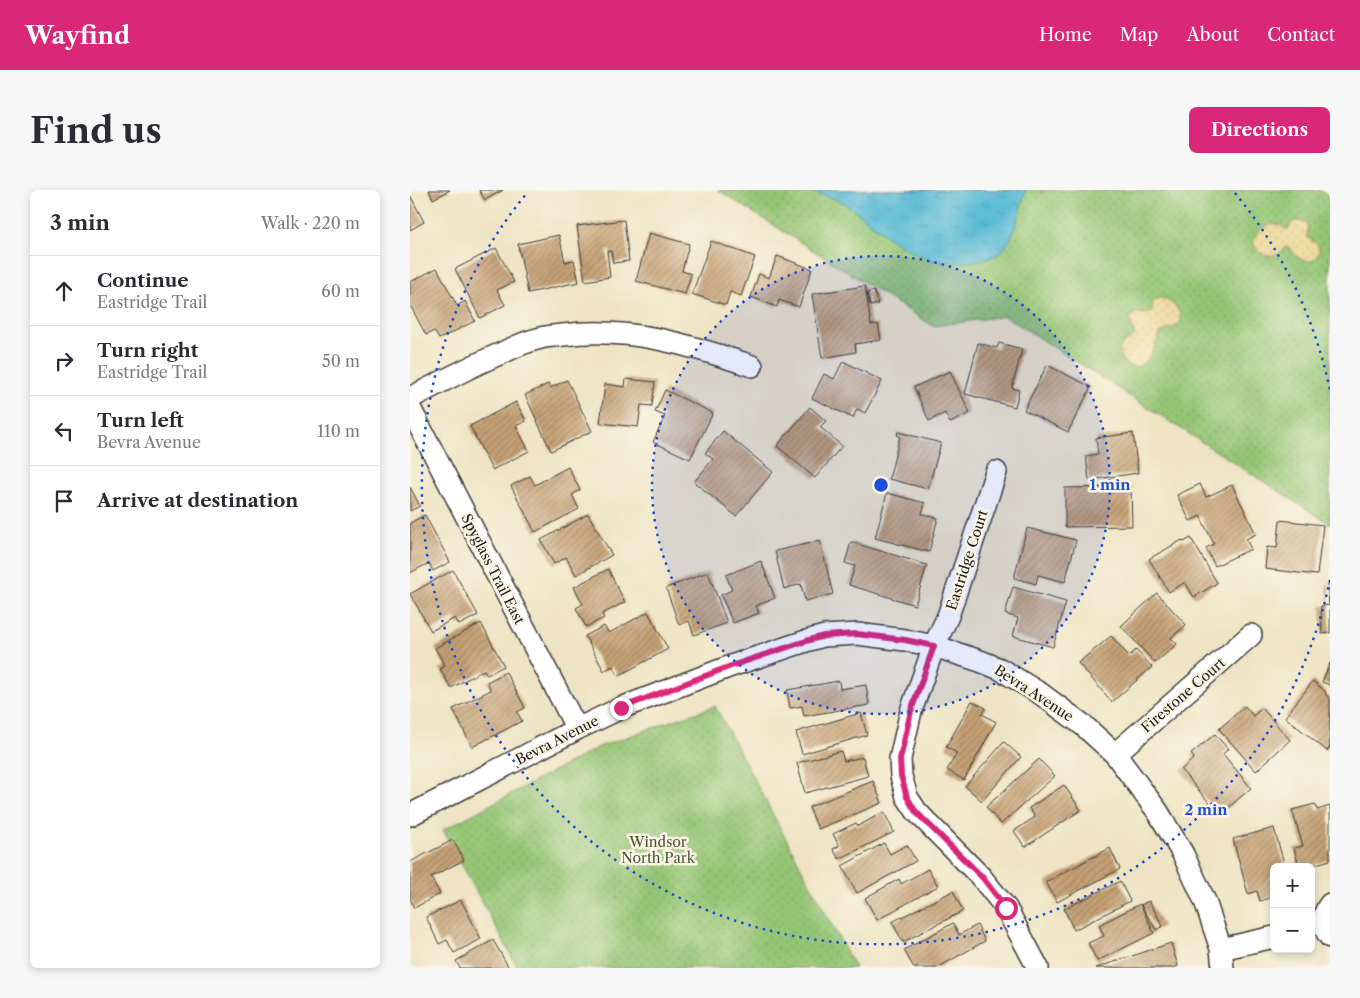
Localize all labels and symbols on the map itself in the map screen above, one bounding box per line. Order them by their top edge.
text: 1 min [1089,475,1131,494]
centre of rings [872,476,890,494]
street label: Eastridge Court [942,508,992,612]
street label: Spyglass Trail East [457,511,529,627]
street label: Firestone Court [1137,654,1229,736]
street label: Bevra Avenue [991,661,1077,725]
route end [610,697,633,720]
street label: Bevra Avenue [512,711,602,769]
text: 2 min [1184,800,1228,819]
park label: Windsor North Park [621,833,696,867]
route start [995,897,1018,920]

